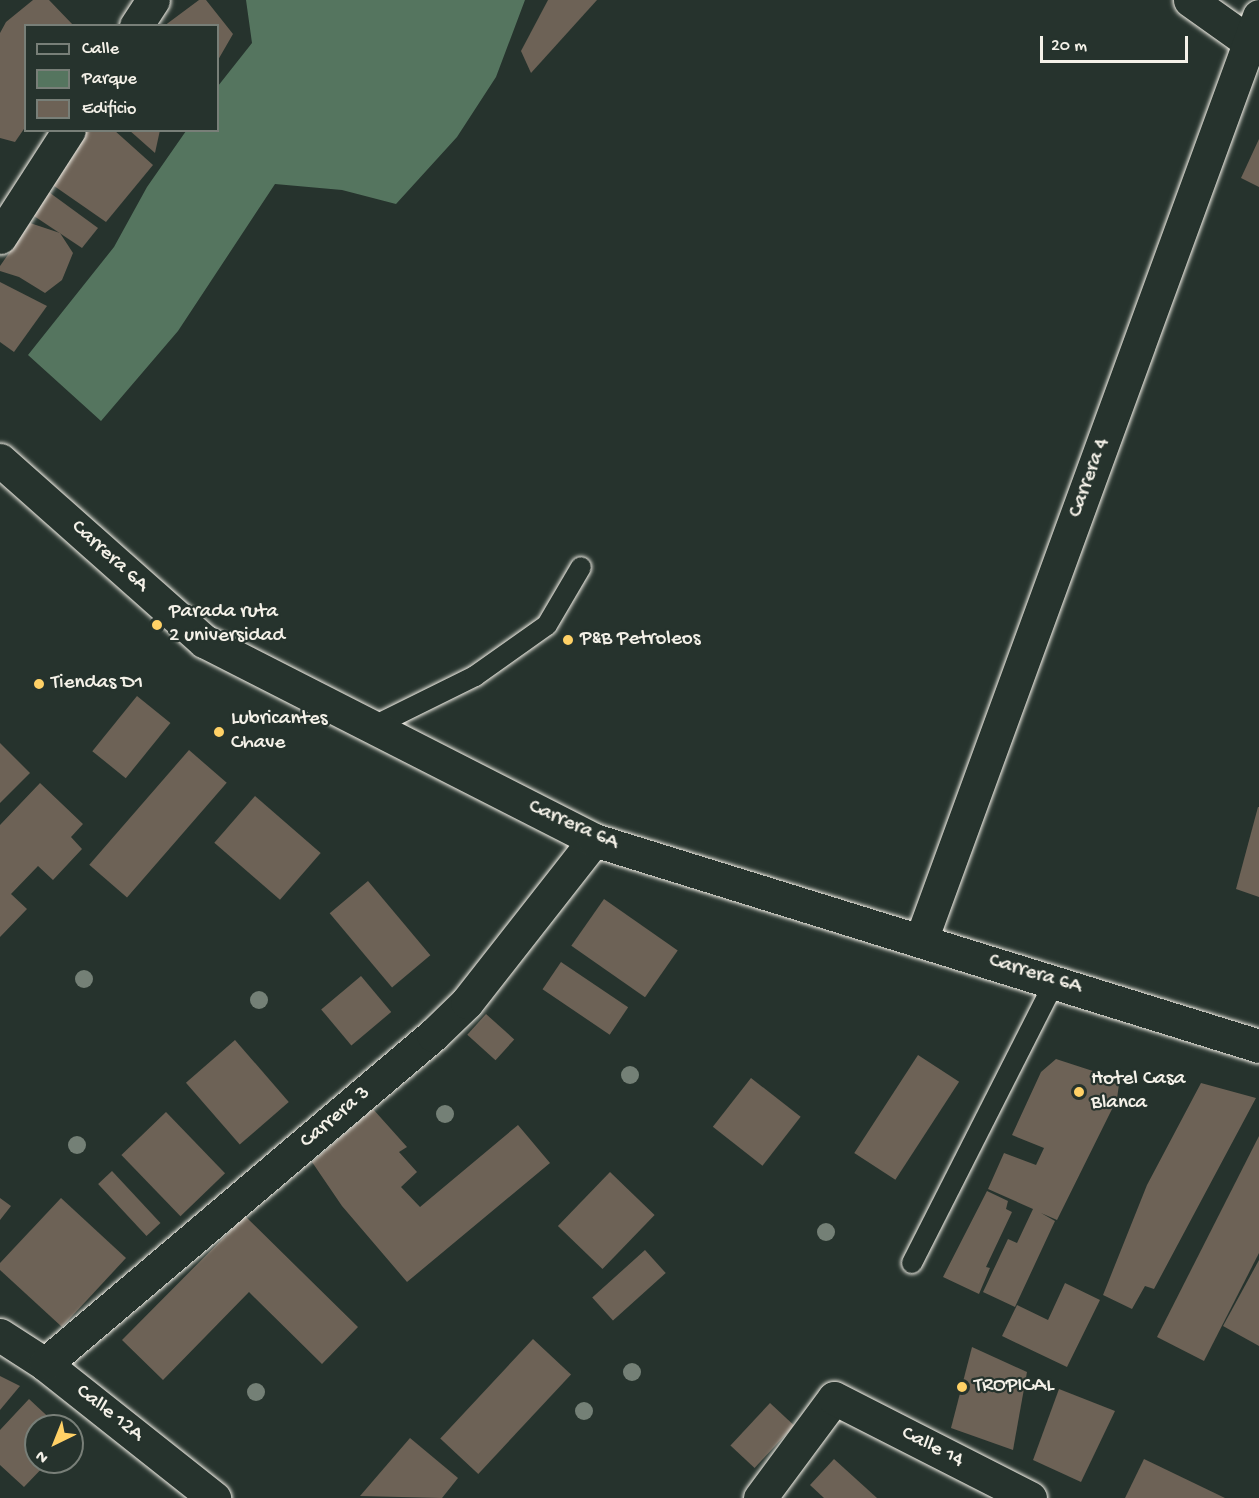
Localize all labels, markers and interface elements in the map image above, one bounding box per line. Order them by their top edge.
legend [24,24,219,132]
scale bar [1043,24,1192,62]
text: 20 m [1051,36,1087,57]
text: Calle [82,39,119,60]
text: Parque [82,69,137,90]
text: Edificio [82,99,136,120]
street label: Carrera 4 [1064,435,1116,521]
street label: Carrera 6A [65,516,153,598]
place label: Parada ruta 2 universidad [169,600,285,650]
marker: Parada ruta 2 universidad [150,618,164,632]
place label: P&B Petroleos [580,627,700,653]
marker: P&B Petroleos [561,633,575,647]
place label: Tiendas D1 [51,671,143,697]
marker: Tiendas D1 [32,677,46,691]
place label: Lubricantes Chave [231,707,328,757]
marker: Lubricantes Chave [212,725,226,739]
street label: Carrera 6A [524,795,622,857]
street label: Carrera 6A [985,949,1085,1001]
place label: Hotel Casa Blanca [1091,1067,1185,1117]
street label: Carrera 3 [296,1081,376,1155]
marker: Hotel Casa Blanca [1072,1085,1086,1099]
place label: TROPICAL [974,1374,1054,1400]
street label: Calle 12A [70,1380,148,1448]
marker: TROPICAL [955,1380,969,1394]
north arrow [24,1414,84,1474]
street label: Calle 14 [897,1422,967,1474]
text: N [32,1446,53,1467]

